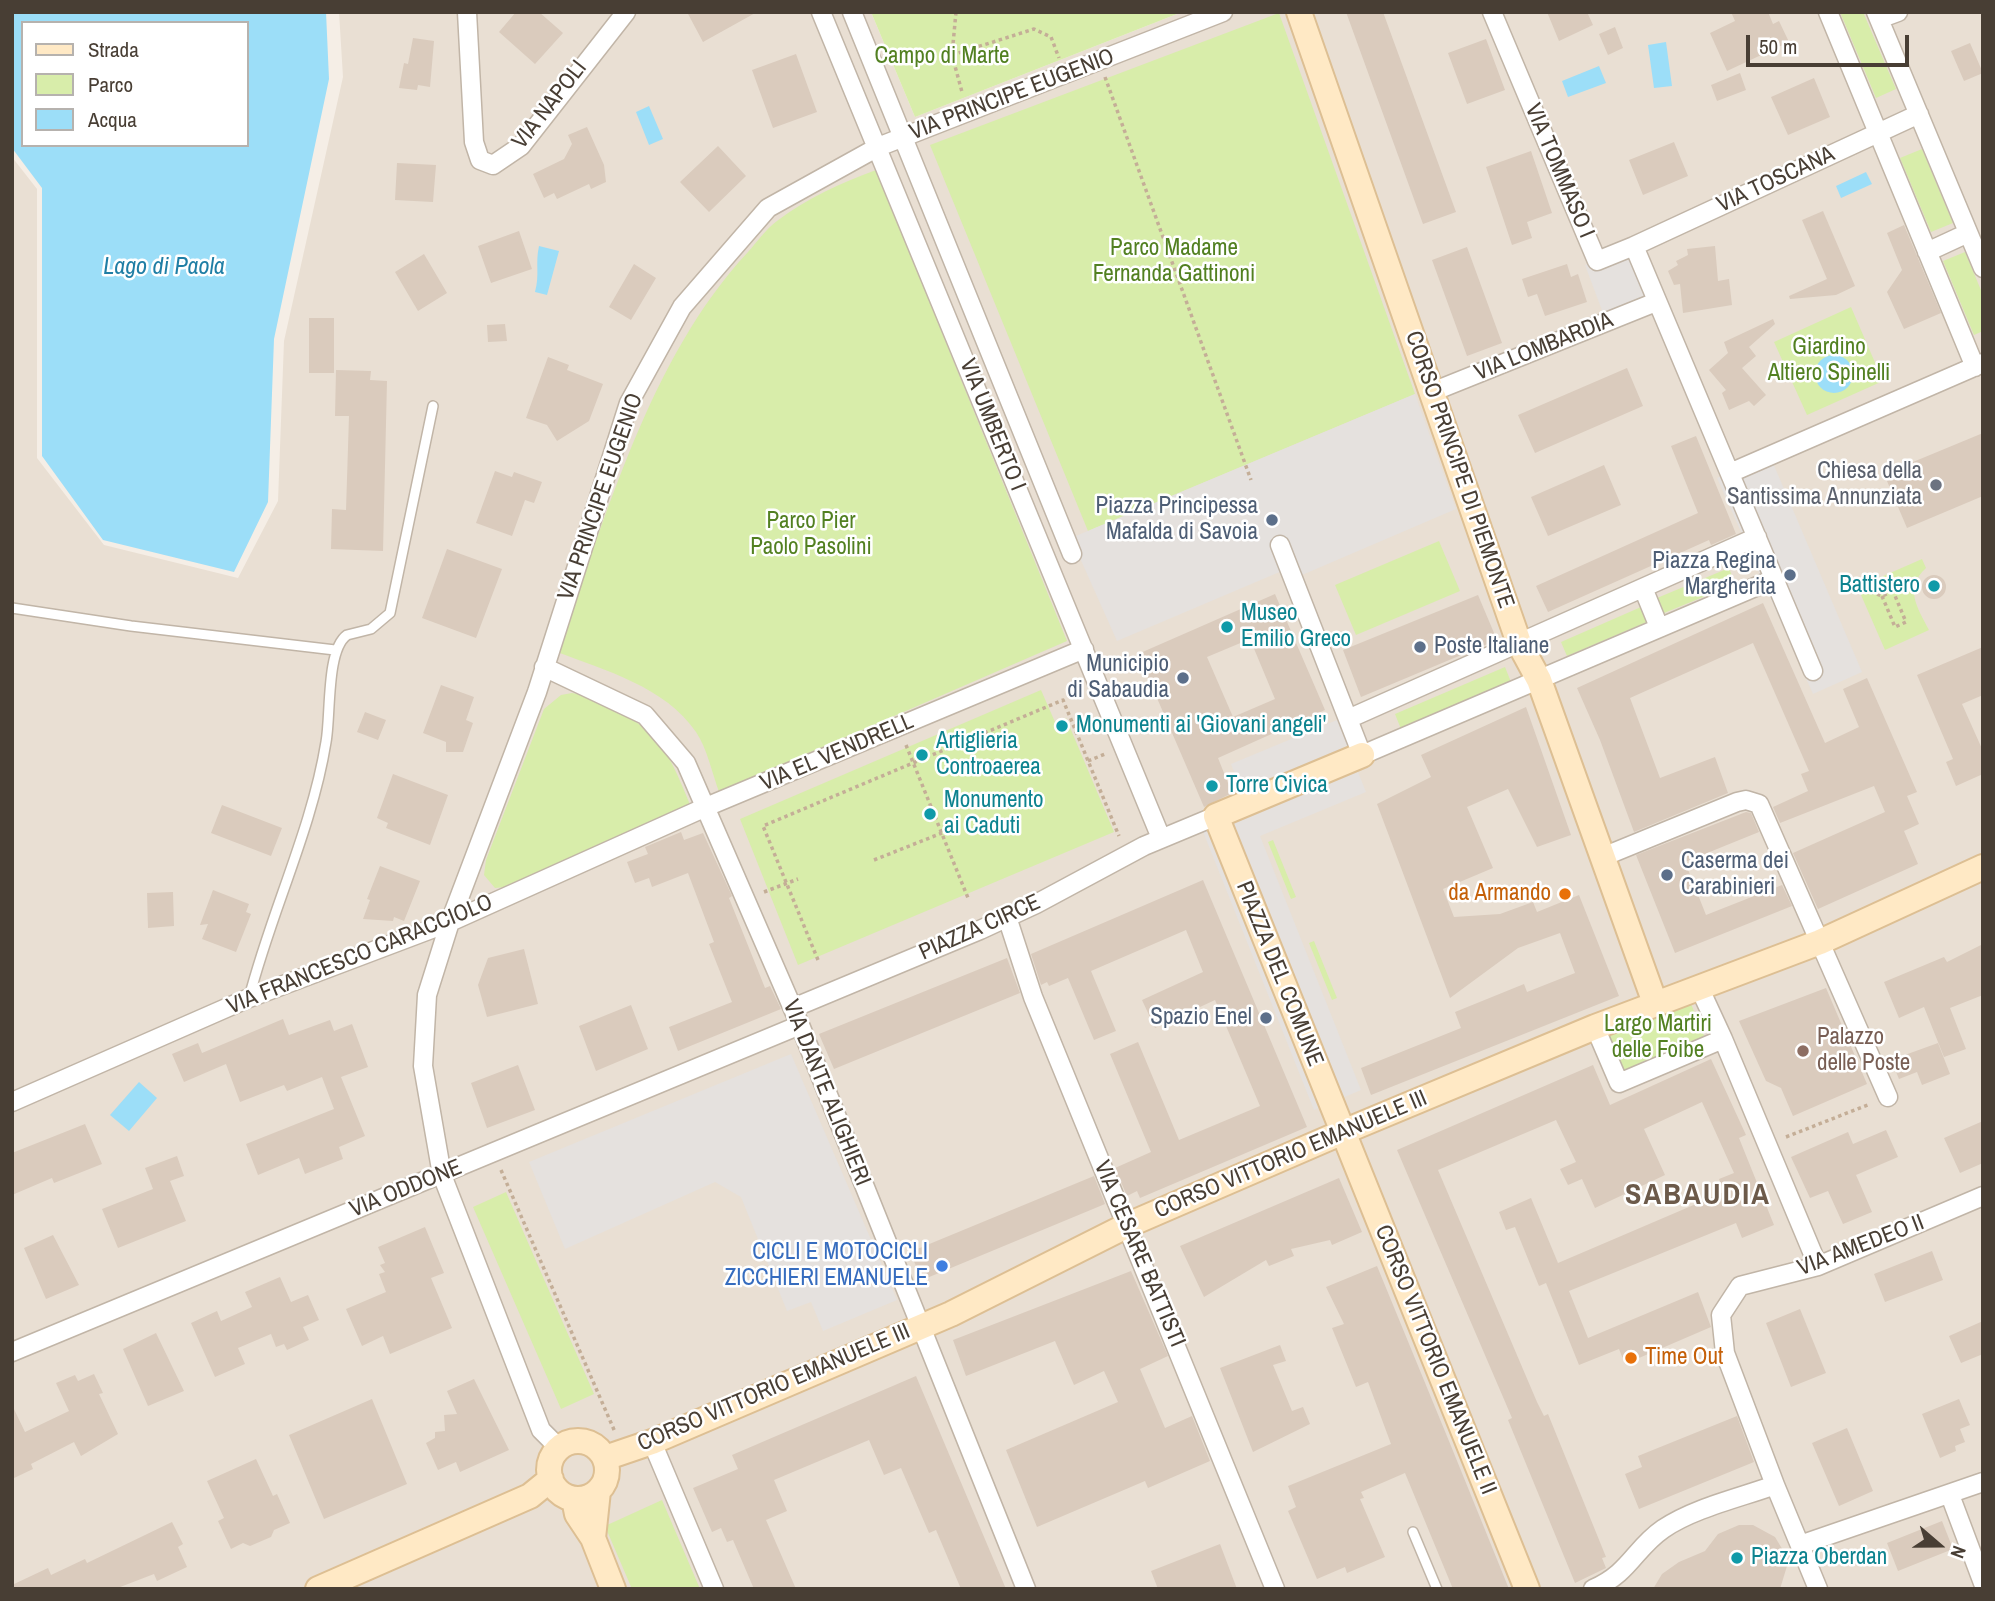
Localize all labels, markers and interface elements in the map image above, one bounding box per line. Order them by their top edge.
legend [21,21,248,147]
scale bar [1750,21,1913,65]
text: 50 m [1759,32,1797,61]
text: Strada [88,35,139,64]
park label: Campo di Marte [874,43,1010,71]
street label: VIA PRINCIPE EUGENIO [906,43,1118,147]
street label: VIA NAPOLI [507,55,593,155]
text: Parco [88,70,133,99]
street label: VIA TOMMASO I [1518,100,1600,242]
text: Acqua [88,105,137,134]
street label: VIA TOSCANA [1713,141,1839,219]
park label: Parco Madame Fernanda Gattinoni [1093,235,1255,289]
water label: Lago di Paola [103,254,225,282]
street label: VIA LOMBARDIA [1471,307,1617,387]
street label: CORSO PRINCIPE DI PIEMONTE [1399,328,1519,612]
park label: Giardino Altiero Spinelli [1768,334,1890,388]
street label: VIA UMBERTO I [953,355,1031,495]
street label: VIA PRINCIPE EUGENIO [553,390,649,604]
place label: Chiesa della Santissima Annunziata [1727,458,1922,512]
marker: Chiesa della Santissima Annunziata [1928,477,1944,493]
place label: Piazza Principessa Mafalda di Savoia [1096,493,1258,547]
park label: Parco Pier Paolo Pasolini [750,508,872,562]
marker: Piazza Principessa Mafalda di Savoia [1264,512,1280,528]
place label: Piazza Regina Margherita [1652,548,1776,602]
marker: Piazza Regina Margherita [1782,567,1798,583]
place label: Battistero [1839,572,1920,600]
marker: Battistero [1926,578,1942,594]
place label: Museo Emilio Greco [1241,600,1351,654]
marker: Museo Emilio Greco [1219,619,1235,635]
place label: Poste Italiane [1434,633,1549,661]
marker: Poste Italiane [1412,639,1428,655]
place label: Municipio di Sabaudia [1067,651,1169,705]
marker: Municipio di Sabaudia [1175,670,1191,686]
street label: VIA EL VENDRELL [756,708,918,798]
place label: Monumenti ai 'Giovani angeli' [1076,712,1326,740]
marker: Monumenti ai 'Giovani angeli' [1054,718,1070,734]
place label: Artiglieria Controaerea [936,728,1041,782]
marker: Artiglieria Controaerea [914,747,930,763]
place label: Torre Civica [1226,772,1328,800]
marker: Torre Civica [1204,778,1220,794]
place label: Monumento ai Caduti [944,787,1044,841]
marker: Monumento ai Caduti [922,806,938,822]
place label: Caserma dei Carabinieri [1681,848,1789,902]
marker: Caserma dei Carabinieri [1659,867,1675,883]
street label: PIAZZA DEL COMUNE [1229,877,1329,1071]
place label: da Armando [1448,880,1551,908]
marker: da Armando [1557,886,1573,902]
street label: VIA FRANCESCO CARACCIOLO [223,889,497,1021]
street label: PIAZZA CIRCE [915,889,1045,967]
street label: VIA DANTE ALIGHIERI [776,996,876,1190]
place label: Spazio Enel [1150,1004,1252,1032]
marker: Spazio Enel [1258,1010,1274,1026]
park label: Largo Martiri delle Foibe [1604,1011,1712,1065]
place label: Palazzo delle Poste [1817,1024,1910,1078]
marker: Palazzo delle Poste [1795,1043,1811,1059]
street label: CORSO VITTORIO EMANUELE III [1151,1085,1431,1225]
street label: VIA ODDONE [346,1154,466,1224]
street label: VIA CESARE BATTISTI [1087,1157,1191,1351]
district label: SABAUDIA [1626,1178,1770,1214]
street label: VIA AMEDEO II [1794,1209,1928,1283]
street label: CORSO VITTORIO EMANUELE II [1368,1221,1502,1499]
place label: CICLI E MOTOCICLI ZICCHIERI EMANUELE [725,1239,928,1293]
marker: CICLI E MOTOCICLI ZICCHIERI EMANUELE [934,1258,950,1274]
street label: CORSO VITTORIO EMANUELE III [634,1318,914,1458]
place label: Time Out [1645,1344,1723,1372]
marker: Time Out [1623,1350,1639,1366]
north arrow [1904,1510,1974,1580]
text: N [1945,1542,1973,1562]
place label: Piazza Oberdan [1751,1544,1887,1572]
marker: Piazza Oberdan [1729,1550,1745,1566]

